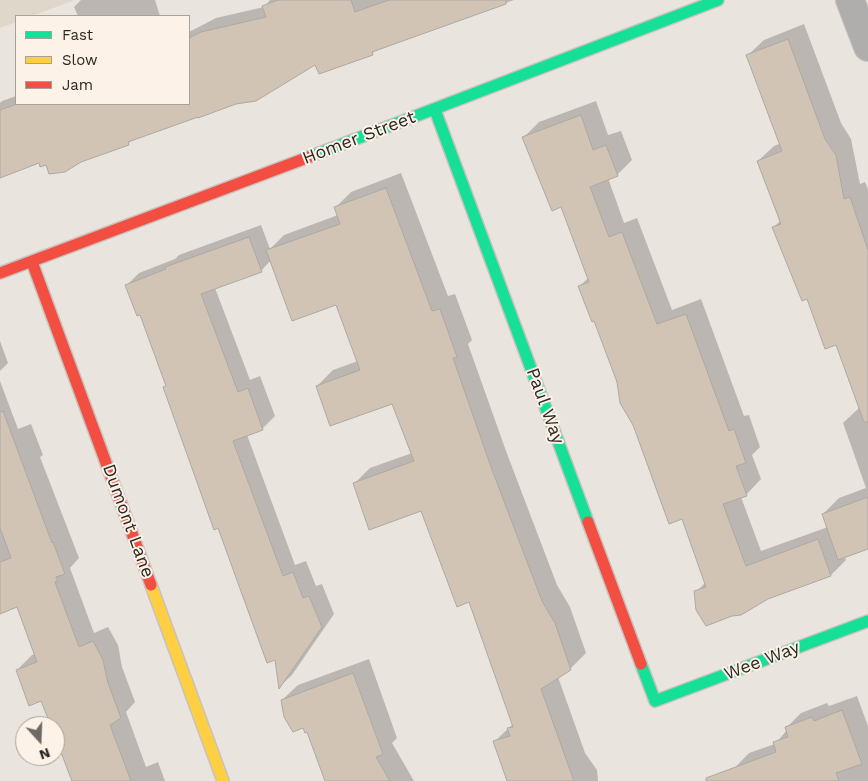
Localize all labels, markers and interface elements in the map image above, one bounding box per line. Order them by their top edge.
legend [15,15,190,105]
text: Fast [62,26,93,44]
text: Slow [62,51,98,69]
text: Jam [62,76,93,94]
street label: Homer Street [300,107,418,169]
street label: Paul Way [521,365,569,447]
street label: Dumont Lane [97,461,159,581]
street label: Wee Way [721,637,803,685]
north arrow [15,716,65,766]
text: N [37,745,52,763]

